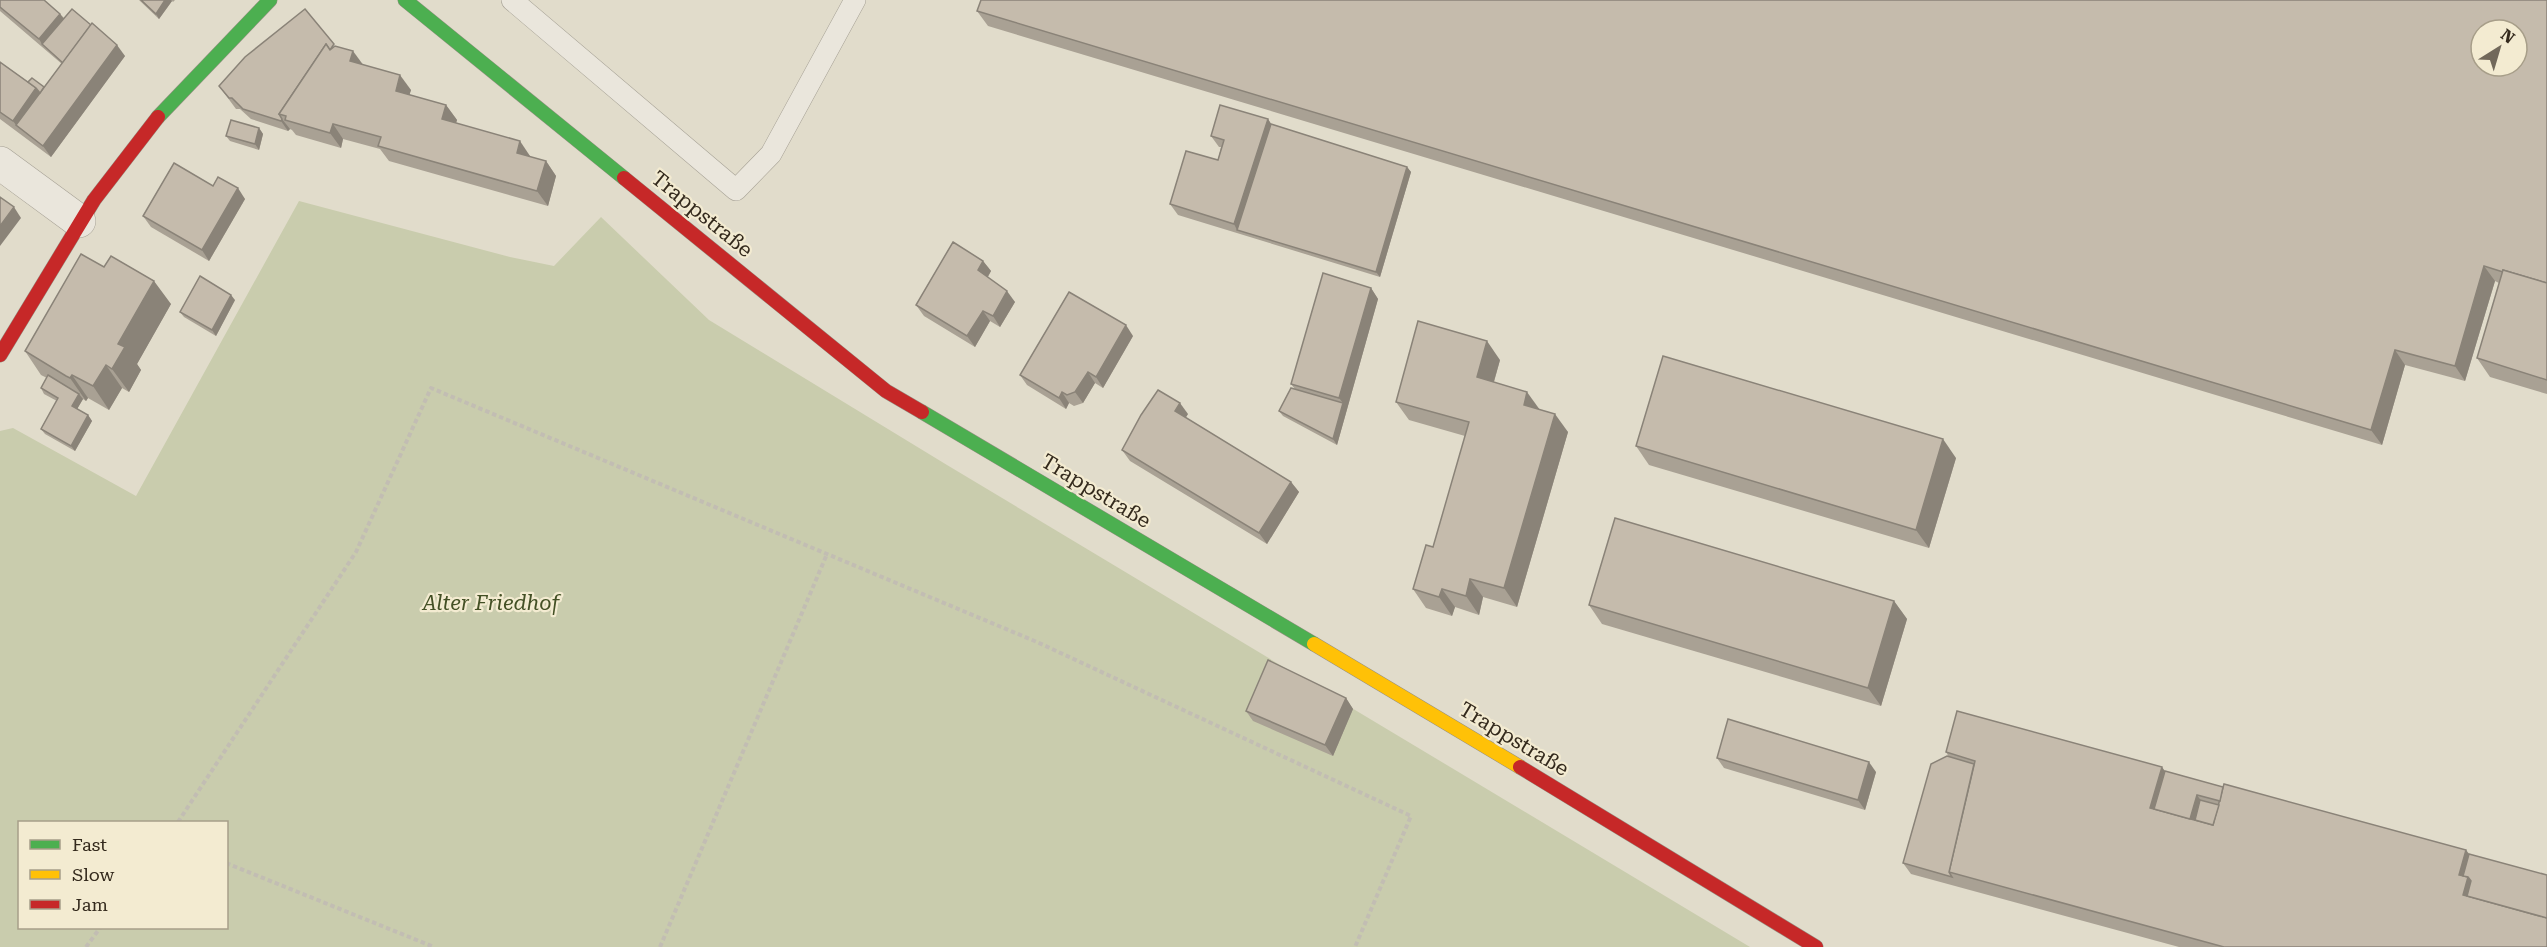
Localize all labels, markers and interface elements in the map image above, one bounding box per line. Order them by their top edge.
north arrow [2469,18,2529,78]
text: N [2497,25,2518,48]
street label: Trappstraße [647,166,757,262]
street label: Trappstraße [1037,449,1155,533]
park label: Alter Friedhof [421,591,561,615]
street label: Trappstraße [1455,697,1573,781]
legend [18,821,228,929]
text: Fast [72,834,107,855]
text: Slow [72,864,114,885]
text: Jam [72,894,108,915]

